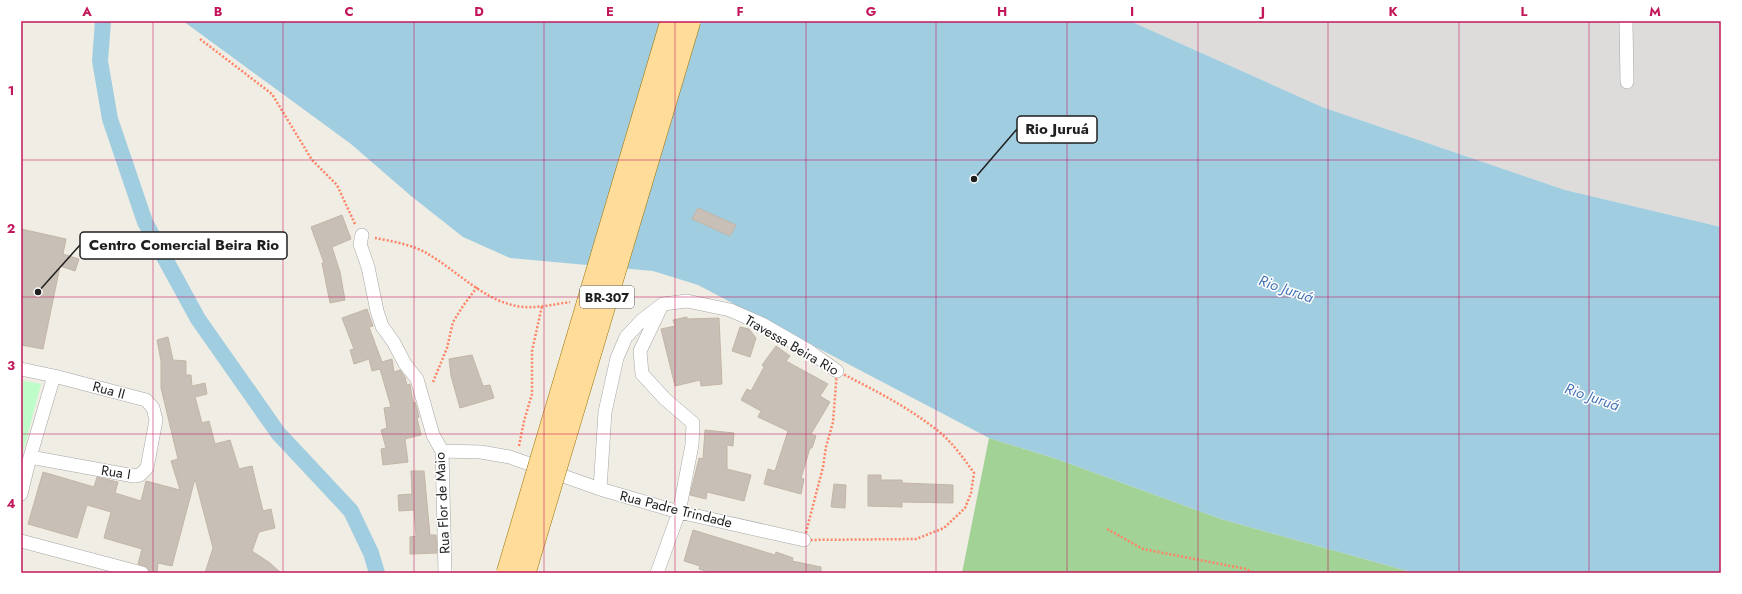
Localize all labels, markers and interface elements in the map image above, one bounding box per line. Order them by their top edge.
text: A [81,2,92,21]
text: B [214,2,223,21]
text: C [344,2,354,21]
text: D [474,2,484,21]
text: E [606,2,614,21]
text: F [736,2,744,21]
text: G [866,2,877,21]
text: H [997,2,1007,21]
text: I [1130,2,1134,21]
text: J [1258,2,1265,21]
text: K [1388,2,1398,21]
text: L [1521,2,1528,21]
text: M [1649,2,1661,21]
text: 1 [8,81,14,100]
callout: Rio Juruá [1017,116,1097,143]
text: Rio Juruá [1025,118,1089,140]
text: 2 [7,219,15,238]
callout: Centro Comercial Beira Rio [80,232,287,259]
text: Centro Comercial Beira Rio [89,234,279,256]
water label: Rio Juruá [1256,269,1317,309]
road number: BR-307 [580,286,634,308]
street label: Travessa Beira Rio [741,310,843,380]
text: 3 [7,356,15,375]
street label: Rua II [90,376,128,404]
water label: Rio Juruá [1562,377,1623,417]
street label: Rua Flor de Maio [429,451,455,554]
street label: Rua I [100,460,132,484]
street label: Rua Padre Trindade [618,485,734,533]
text: 4 [6,494,16,513]

